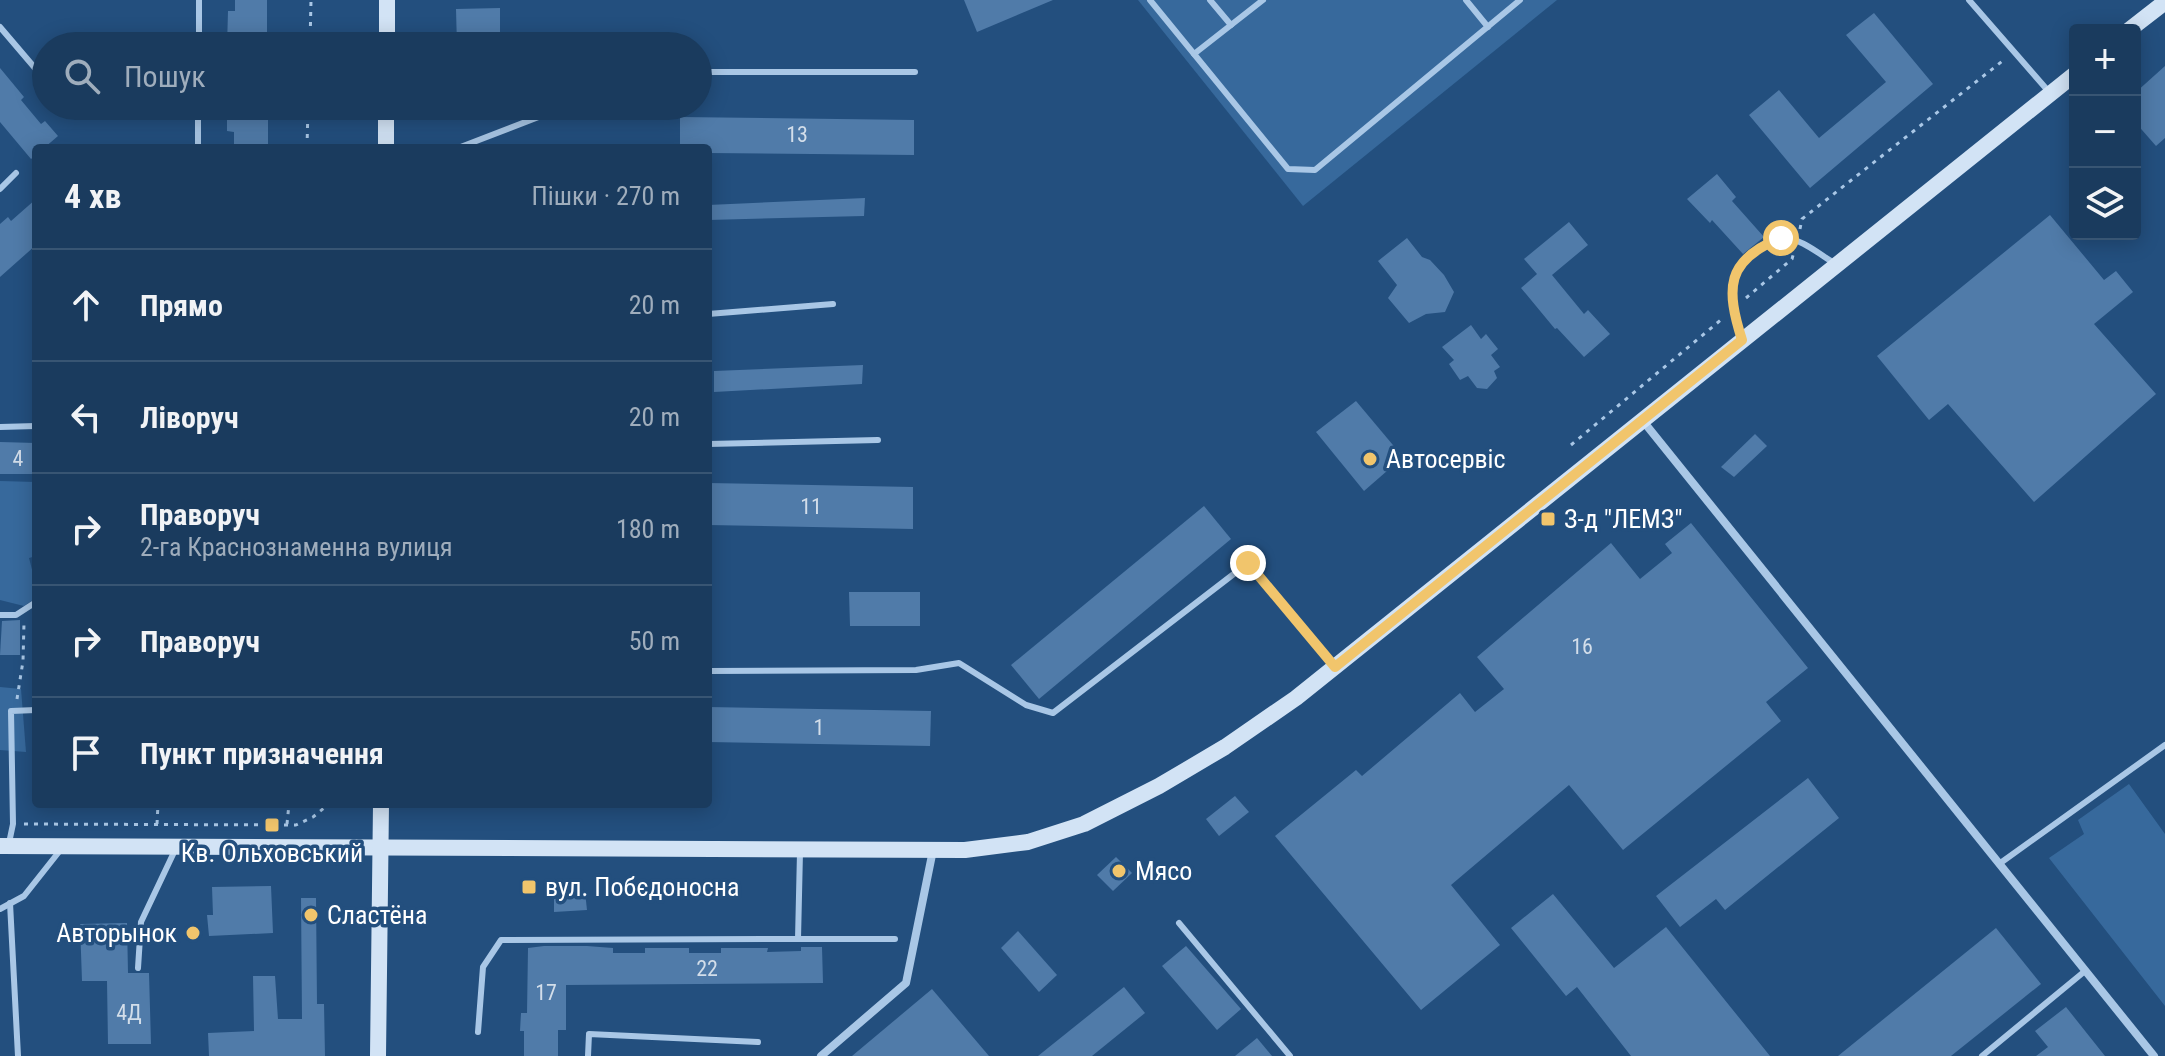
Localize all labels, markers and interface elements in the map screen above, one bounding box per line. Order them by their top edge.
map controls [2069,24,2141,240]
button: + [2069,24,2141,96]
search box [32,32,712,120]
icon: search [60,54,104,98]
text: Пошук [124,59,206,94]
button: − [2069,96,2141,168]
house number: 13 [786,122,808,147]
button: layers [2069,168,2141,240]
text: 4 хв [64,176,121,216]
text: Пішки · 270 m [532,181,680,211]
route start [1763,220,1799,256]
icon: ahead [64,283,108,327]
text: Прямо [140,288,223,323]
text: 20 m [629,290,680,320]
icon: left [64,395,108,439]
text: Ліворуч [140,400,239,435]
text: 20 m [629,402,680,432]
place label: Автосервіс [1386,444,1506,474]
house number: 4 [13,446,24,471]
marker: Автосервіс [1361,450,1379,468]
house number: 11 [800,494,822,519]
text: Праворуч [140,497,260,532]
place label: З-д "ЛЕМЗ" [1564,504,1683,534]
icon: right [64,507,108,551]
marker: З-д "ЛЕМЗ" [1539,510,1557,528]
text: 180 m [616,514,680,544]
text: 2-га Краснознаменна вулиця [140,532,452,562]
route end [1230,545,1266,581]
icon: right [64,619,108,663]
text: Праворуч [140,624,260,659]
text: 50 m [629,626,680,656]
house number: 16 [1571,634,1593,659]
house number: 1 [814,715,824,740]
icon: arrive [64,731,108,775]
text: Пункт призначення [140,736,384,771]
marker: Кв. Ольховський [263,816,281,834]
place label: Кв. Ольховський [181,838,363,868]
place label: Мясо [1135,856,1192,886]
marker: Мясо [1110,862,1128,880]
place label: вул. Побєдоносна [545,872,739,902]
marker: вул. Побєдоносна [520,878,538,896]
place label: Сластёна [327,900,427,930]
marker: Сластёна [302,906,320,924]
place label: Авторынок [56,918,177,948]
marker: Авторынок [184,924,202,942]
house number: 22 [696,956,718,981]
house number: 17 [535,980,557,1005]
house number: 4Д [116,1000,142,1025]

